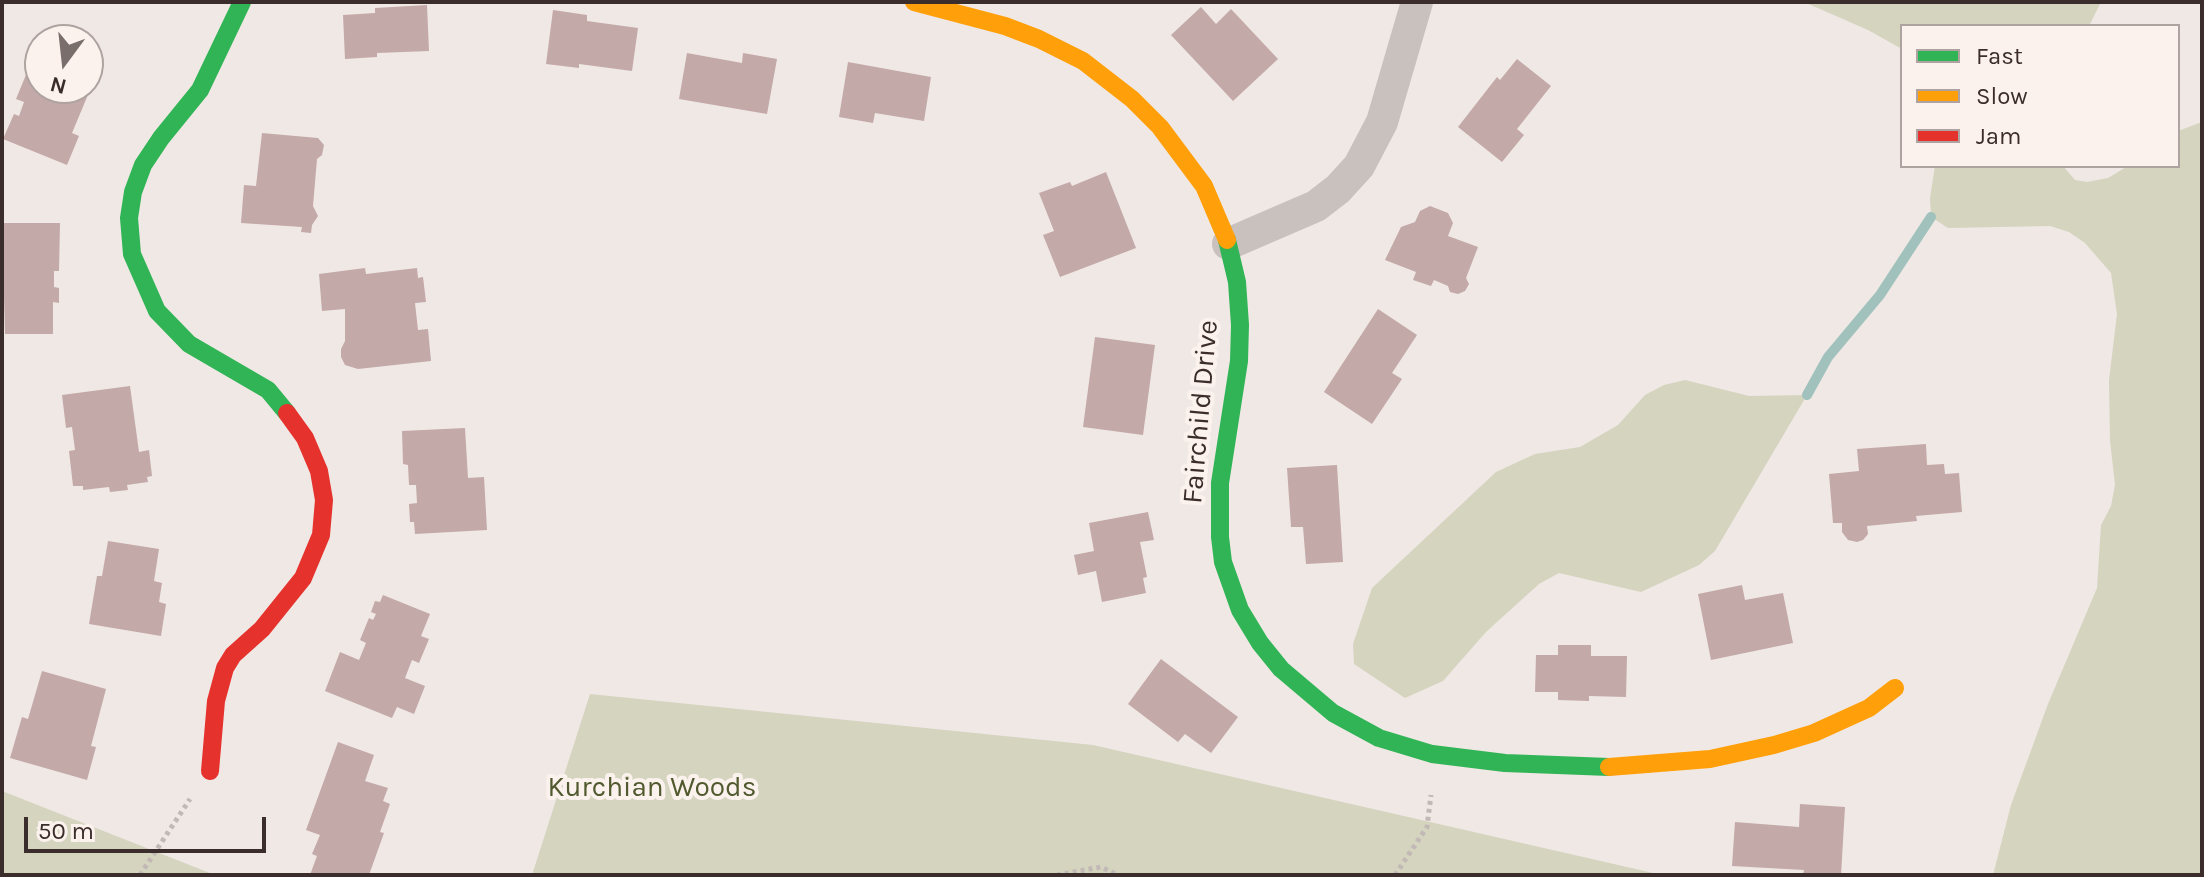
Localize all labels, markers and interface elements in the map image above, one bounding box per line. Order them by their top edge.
north arrow [24,24,104,104]
legend [1900,24,2180,168]
text: Fast [1976,42,2023,70]
text: N [47,71,69,100]
text: Slow [1976,82,2028,110]
text: Jam [1976,122,2021,150]
street label: Fairchild Drive [1176,319,1226,505]
park label: Kurchian Woods [548,771,756,805]
scale bar [28,801,270,851]
text: 50 m [38,817,94,845]

